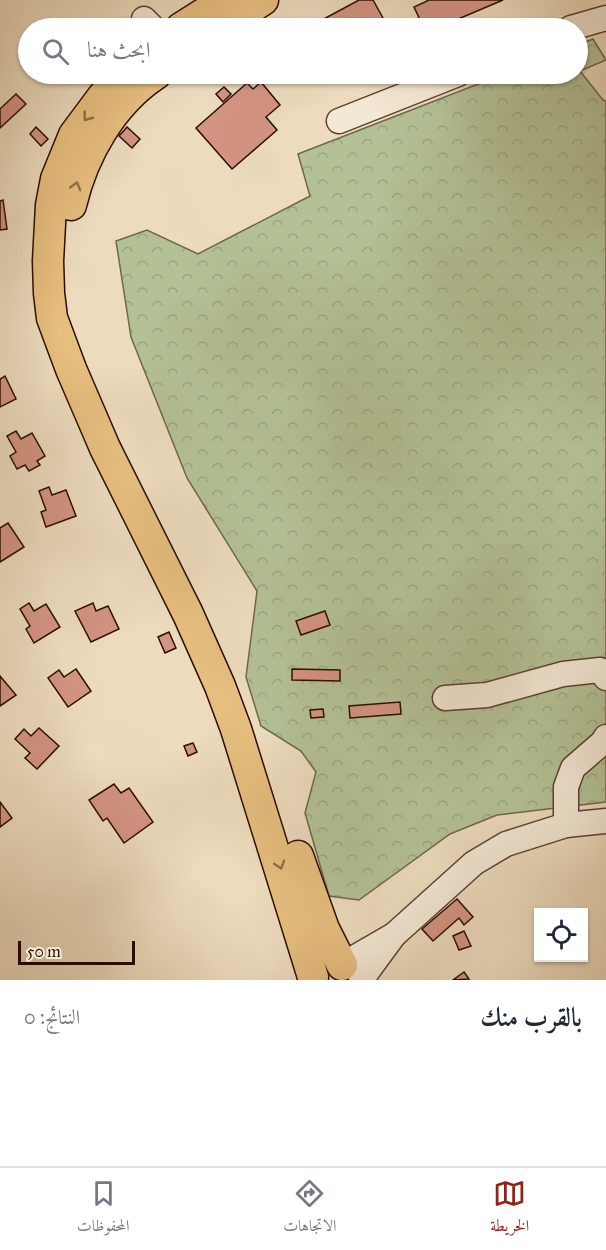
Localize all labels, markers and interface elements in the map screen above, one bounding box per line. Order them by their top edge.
search box [18,18,588,84]
icon: search [39,35,72,68]
text: ابحث هنا [87,36,150,63]
one-way arrow [83,110,94,121]
one-way arrow [68,181,81,191]
one-way arrow [272,859,285,870]
map controls [534,908,588,962]
button: locate [534,908,588,962]
scale bar [18,938,135,966]
text: 50 m [27,942,61,961]
text: بالقرب منك [480,1001,582,1033]
text: النتائج: 0 [24,1005,80,1029]
tab: المحفوظات [77,1177,130,1241]
tab: الاتجاهات [283,1177,337,1241]
tab: الخريطة [490,1177,529,1241]

